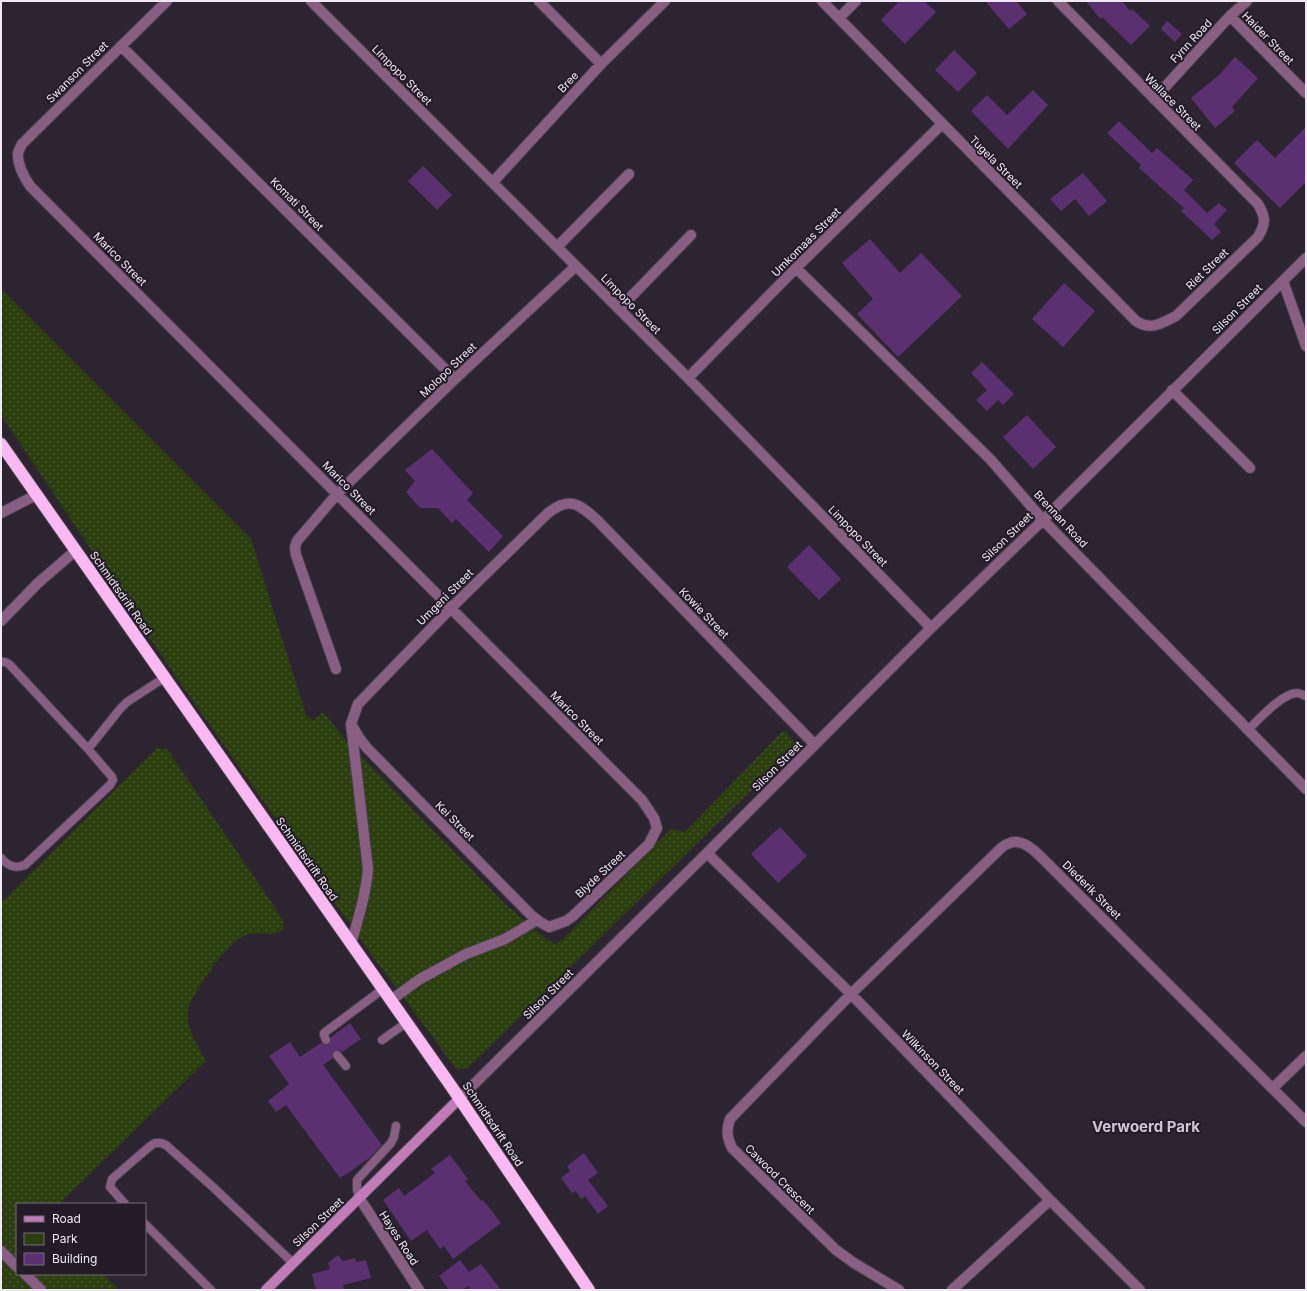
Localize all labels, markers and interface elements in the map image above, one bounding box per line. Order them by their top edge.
street label: Haider Street [1239,9,1297,68]
street label: Fynn Road [1167,16,1215,66]
street label: Swanson Street [43,38,111,106]
street label: Limpopo Street [369,42,435,108]
street label: Bree [555,68,581,96]
street label: Wallace Street [1142,71,1205,134]
street label: Tugela Street [967,133,1026,192]
street label: Komati Street [267,174,327,234]
street label: Umkomaas Street [768,204,844,280]
street label: Marico Street [90,229,150,289]
street label: Riet Street [1183,245,1232,293]
street label: Limpopo Street [598,271,664,337]
street label: Silson Street [1209,281,1265,337]
street label: Molopo Street [417,339,479,400]
street label: Marico Street [319,458,379,518]
street label: Brennan Road [1031,488,1091,550]
street label: Limpopo Street [825,503,891,570]
street label: Silson Street [979,509,1036,565]
street label: Schmidtsdrift Road [87,548,155,638]
street label: Umgeni Street [414,566,476,628]
street label: Kowie Street [676,585,732,642]
street label: Marico Street [547,688,607,748]
street label: Silson Street [749,738,805,794]
street label: Kei Street [432,798,478,844]
street label: Schmidtsdrift Road [273,814,341,904]
street label: Blyde Street [572,847,628,901]
street label: Diederik Street [1060,858,1125,923]
street label: Silson Street [520,966,576,1022]
street label: Wilkinson Street [899,1027,968,1098]
street label: Schmidtsdrift Road [460,1079,526,1169]
district label: Verwoerd Park [1092,1117,1200,1136]
street label: Cawood Crescent [742,1141,818,1217]
street label: Silson Street [290,1194,347,1250]
legend [16,1203,146,1275]
street label: Hayes Road [376,1208,422,1268]
text: Road [52,1211,81,1226]
text: Park [52,1231,78,1246]
text: Building [52,1251,97,1266]

